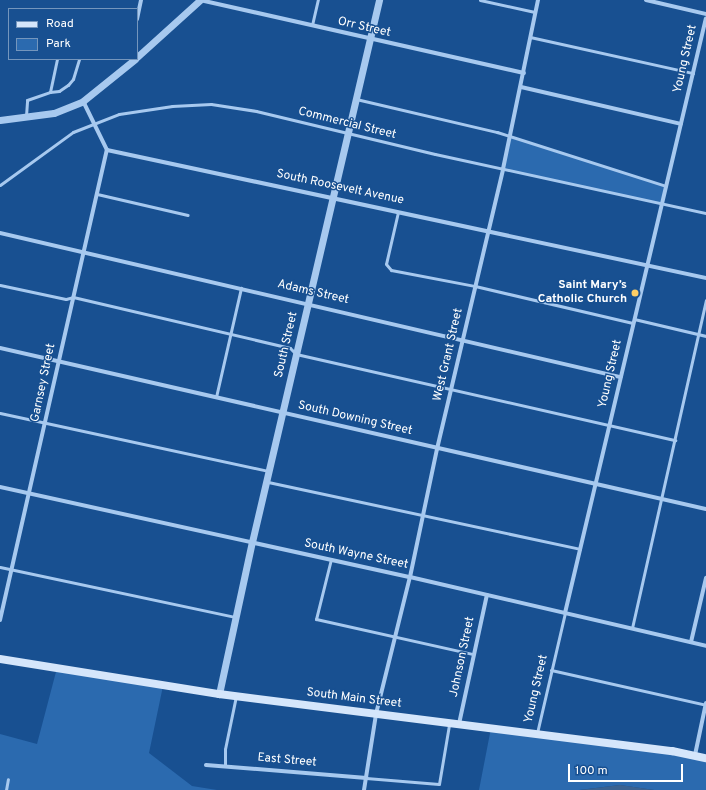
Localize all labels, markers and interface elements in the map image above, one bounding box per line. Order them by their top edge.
legend [8,8,138,60]
street label: Orr Street [336,15,392,41]
text: Road [46,16,74,32]
street label: Young Street [671,23,701,95]
text: Park [46,36,71,52]
street label: Commercial Street [297,105,397,143]
street label: South Roosevelt Avenue [275,167,405,209]
street label: Adams Street [276,278,350,308]
place label: Saint Mary’s Catholic Church [538,279,627,307]
marker: Saint Mary’s Catholic Church [630,288,640,298]
street label: West Grant Street [431,307,467,403]
street label: South Street [272,311,302,379]
street label: Young Street [596,338,626,410]
street label: Garnsey Street [29,342,59,424]
street label: South Downing Street [296,399,414,439]
street label: South Wayne Street [303,537,409,573]
street label: Johnson Street [447,616,479,698]
street label: Young Street [522,653,552,725]
street label: South Main Street [306,686,402,712]
street label: East Street [257,751,317,771]
scale bar [570,756,685,782]
text: 100 m [575,763,608,779]

